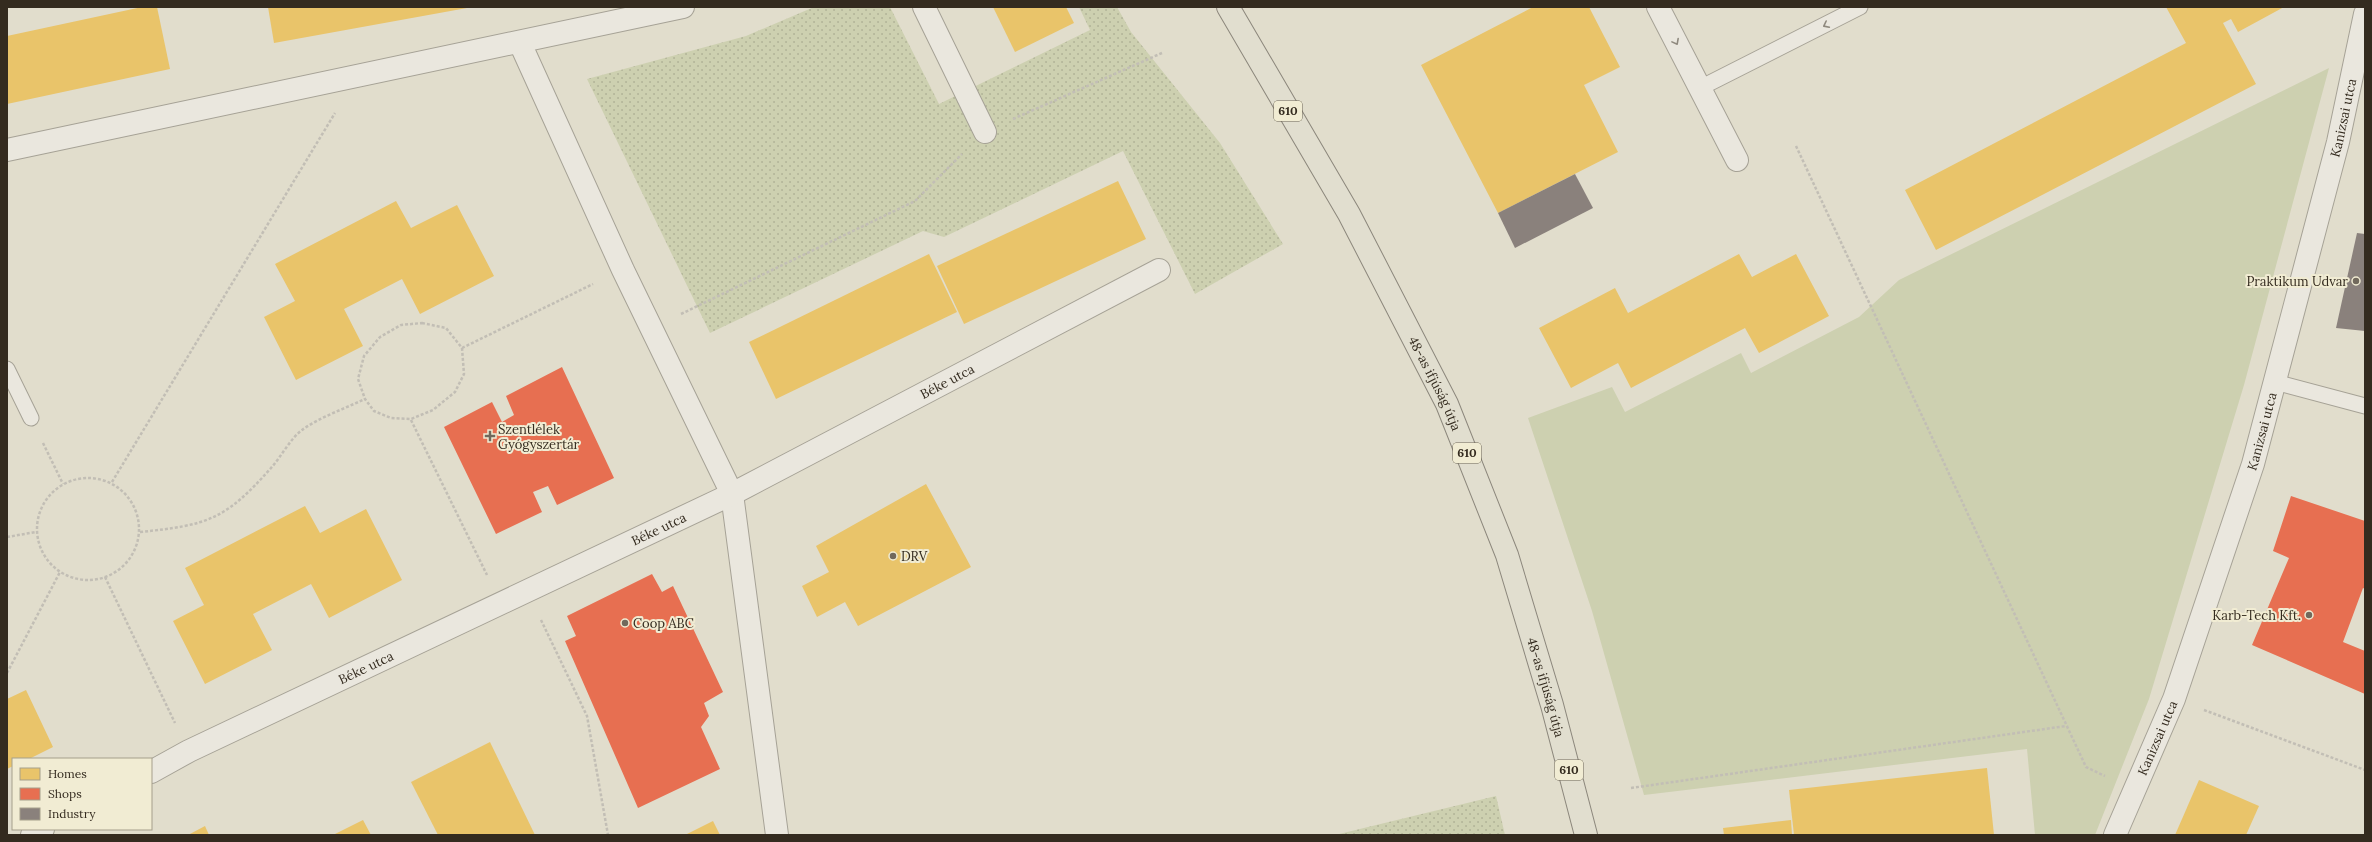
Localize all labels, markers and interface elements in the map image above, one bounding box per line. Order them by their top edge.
one-way arrow [1822,20,1830,27]
one-way arrow [1671,37,1679,45]
street label: Kanizsai utca [2326,77,2360,159]
road number: 610 [1274,101,1302,121]
place label: Praktikum Udvar [2246,273,2348,290]
marker: Praktikum Udvar [2351,276,2361,286]
street label: 48-as ifjúság útja [1405,334,1465,434]
street label: Béke utca [917,360,978,403]
street label: Kanizsai utca [2243,390,2281,473]
place label: Szentlélek Gyógyszertár [498,421,580,453]
marker: Szentlélek Gyógyszertár [485,431,495,441]
road number: 610 [1453,443,1481,463]
street label: Béke utca [629,509,689,549]
place label: DRV [901,548,928,565]
marker: DRV [888,551,898,561]
place label: Karb-Tech Kft. [2212,607,2301,624]
marker: Karb-Tech Kft. [2304,610,2314,620]
place label: Coop ABC [633,615,694,632]
marker: Coop ABC [620,618,630,628]
street label: 48-as ifjúság útja [1523,635,1568,739]
street label: Béke utca [336,647,397,688]
street label: Kanizsai utca [2134,698,2181,778]
legend [12,758,152,830]
road number: 610 [1555,760,1583,780]
text: Homes [48,766,87,781]
text: Shops [48,786,82,801]
text: Industry [48,806,96,821]

